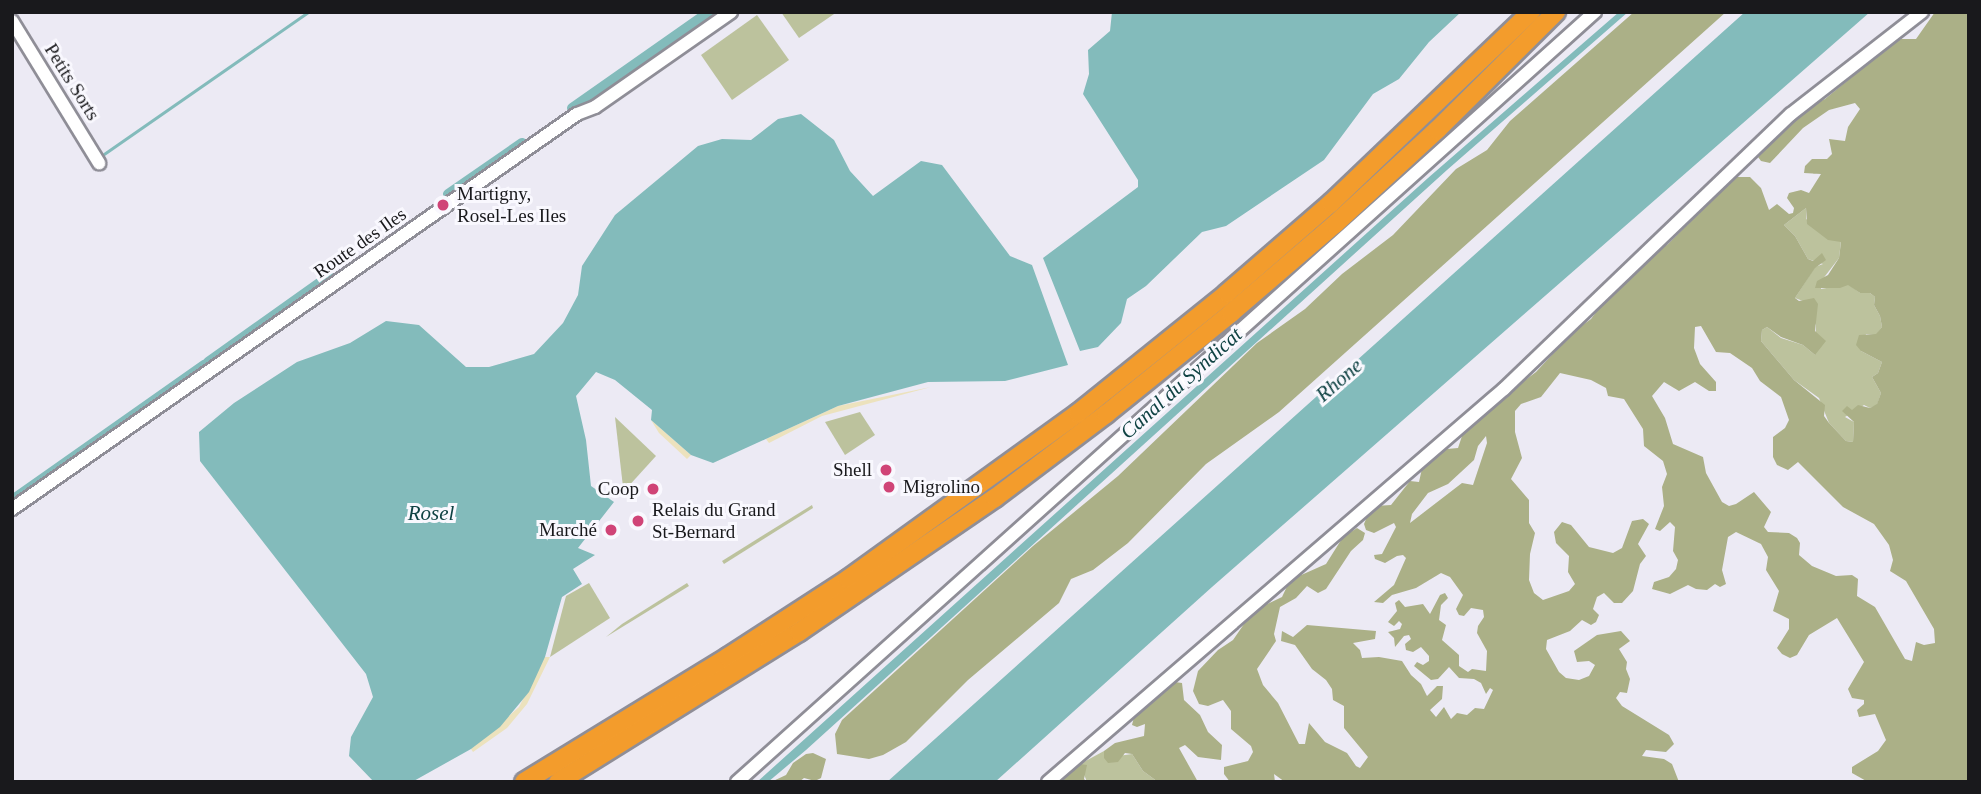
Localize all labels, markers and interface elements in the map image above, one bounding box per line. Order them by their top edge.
street label: Petits Sorts [40,39,104,125]
place label: Martigny, Rosel-Les Iles [457,183,566,227]
marker: Martigny, Rosel-Les Iles [435,197,451,213]
street label: Route des Iles [309,203,411,283]
water label: Canal du Syndicat [1115,322,1247,444]
water label: Rhone [1310,353,1368,407]
place label: Shell [833,459,872,481]
marker: Shell [878,462,894,478]
place label: Migrolino [903,476,980,498]
place label: Coop [598,478,639,500]
marker: Migrolino [881,479,897,495]
marker: Coop [645,481,661,497]
place label: Relais du Grand St-Bernard [652,499,775,543]
water label: Rosel [408,500,454,526]
marker: Relais du Grand St-Bernard [630,513,646,529]
place label: Marché [539,519,597,541]
marker: Marché [603,522,619,538]

